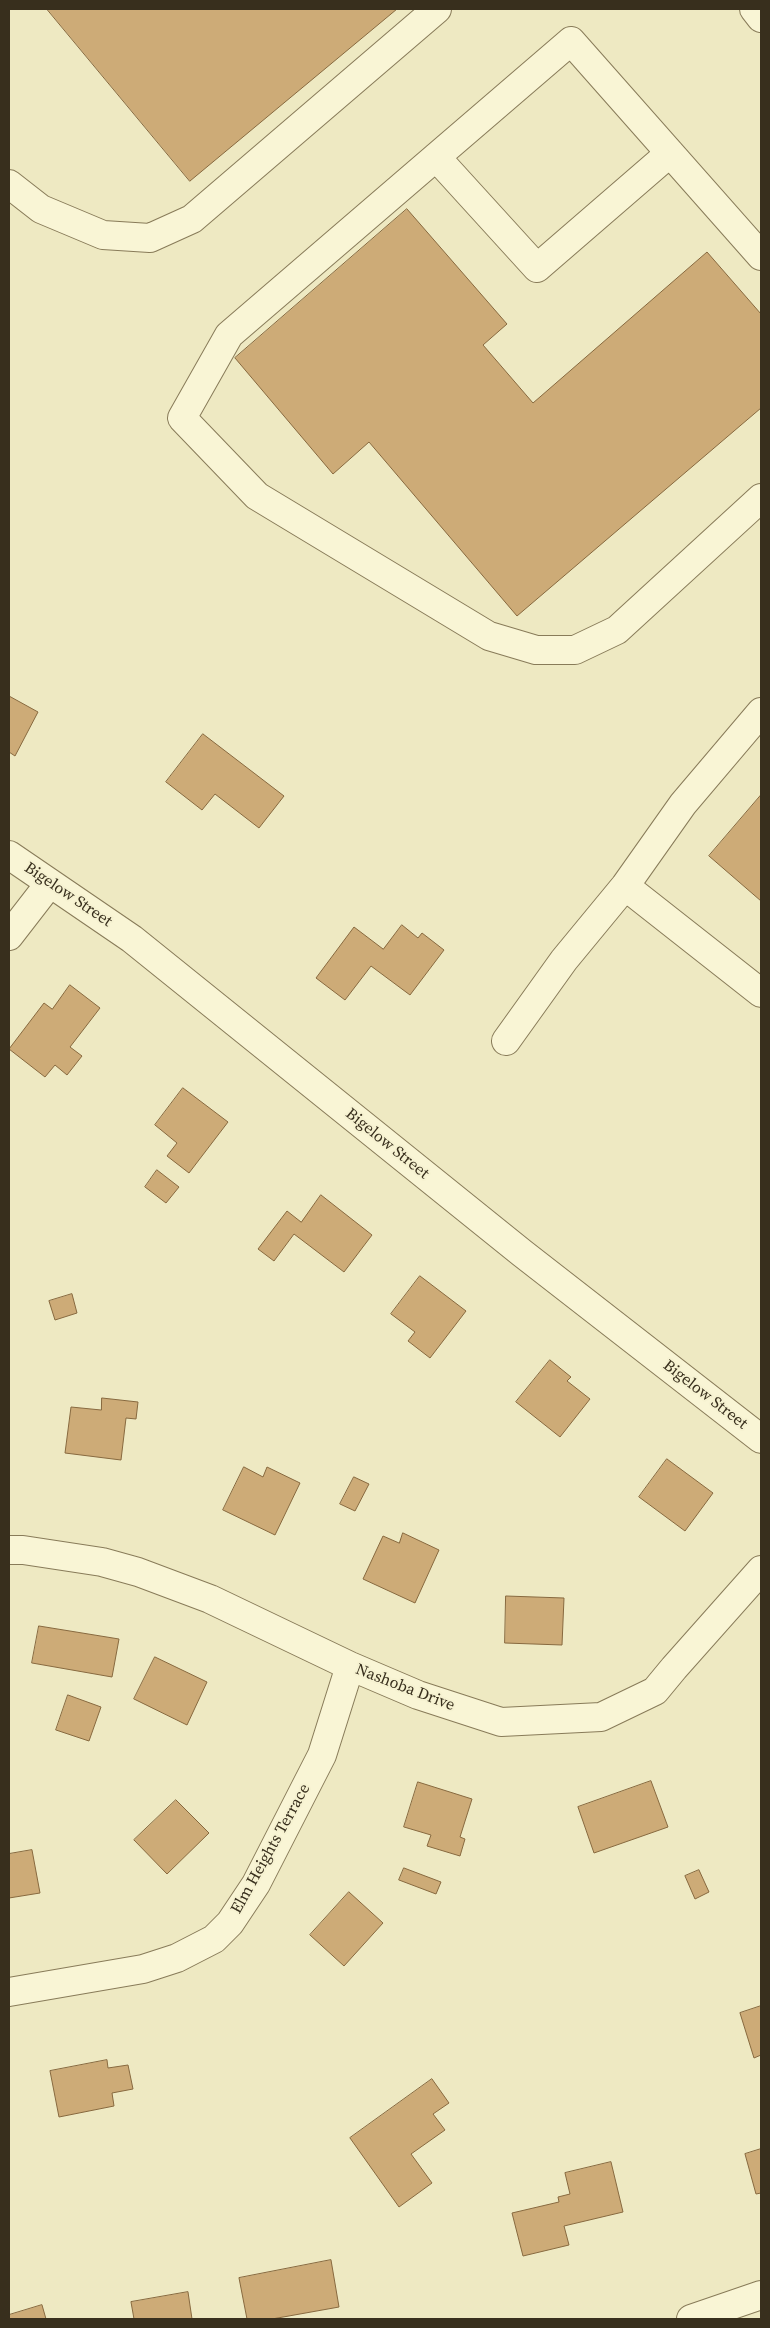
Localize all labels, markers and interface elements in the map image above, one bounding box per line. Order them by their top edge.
street label: Bigelow Street [20,859,116,931]
street label: Bigelow Street [341,1104,433,1184]
street label: Bigelow Street [659,1356,751,1434]
street label: Nashoba Drive [353,1660,457,1716]
street label: Elm Heights Terrace [227,1781,315,1917]

